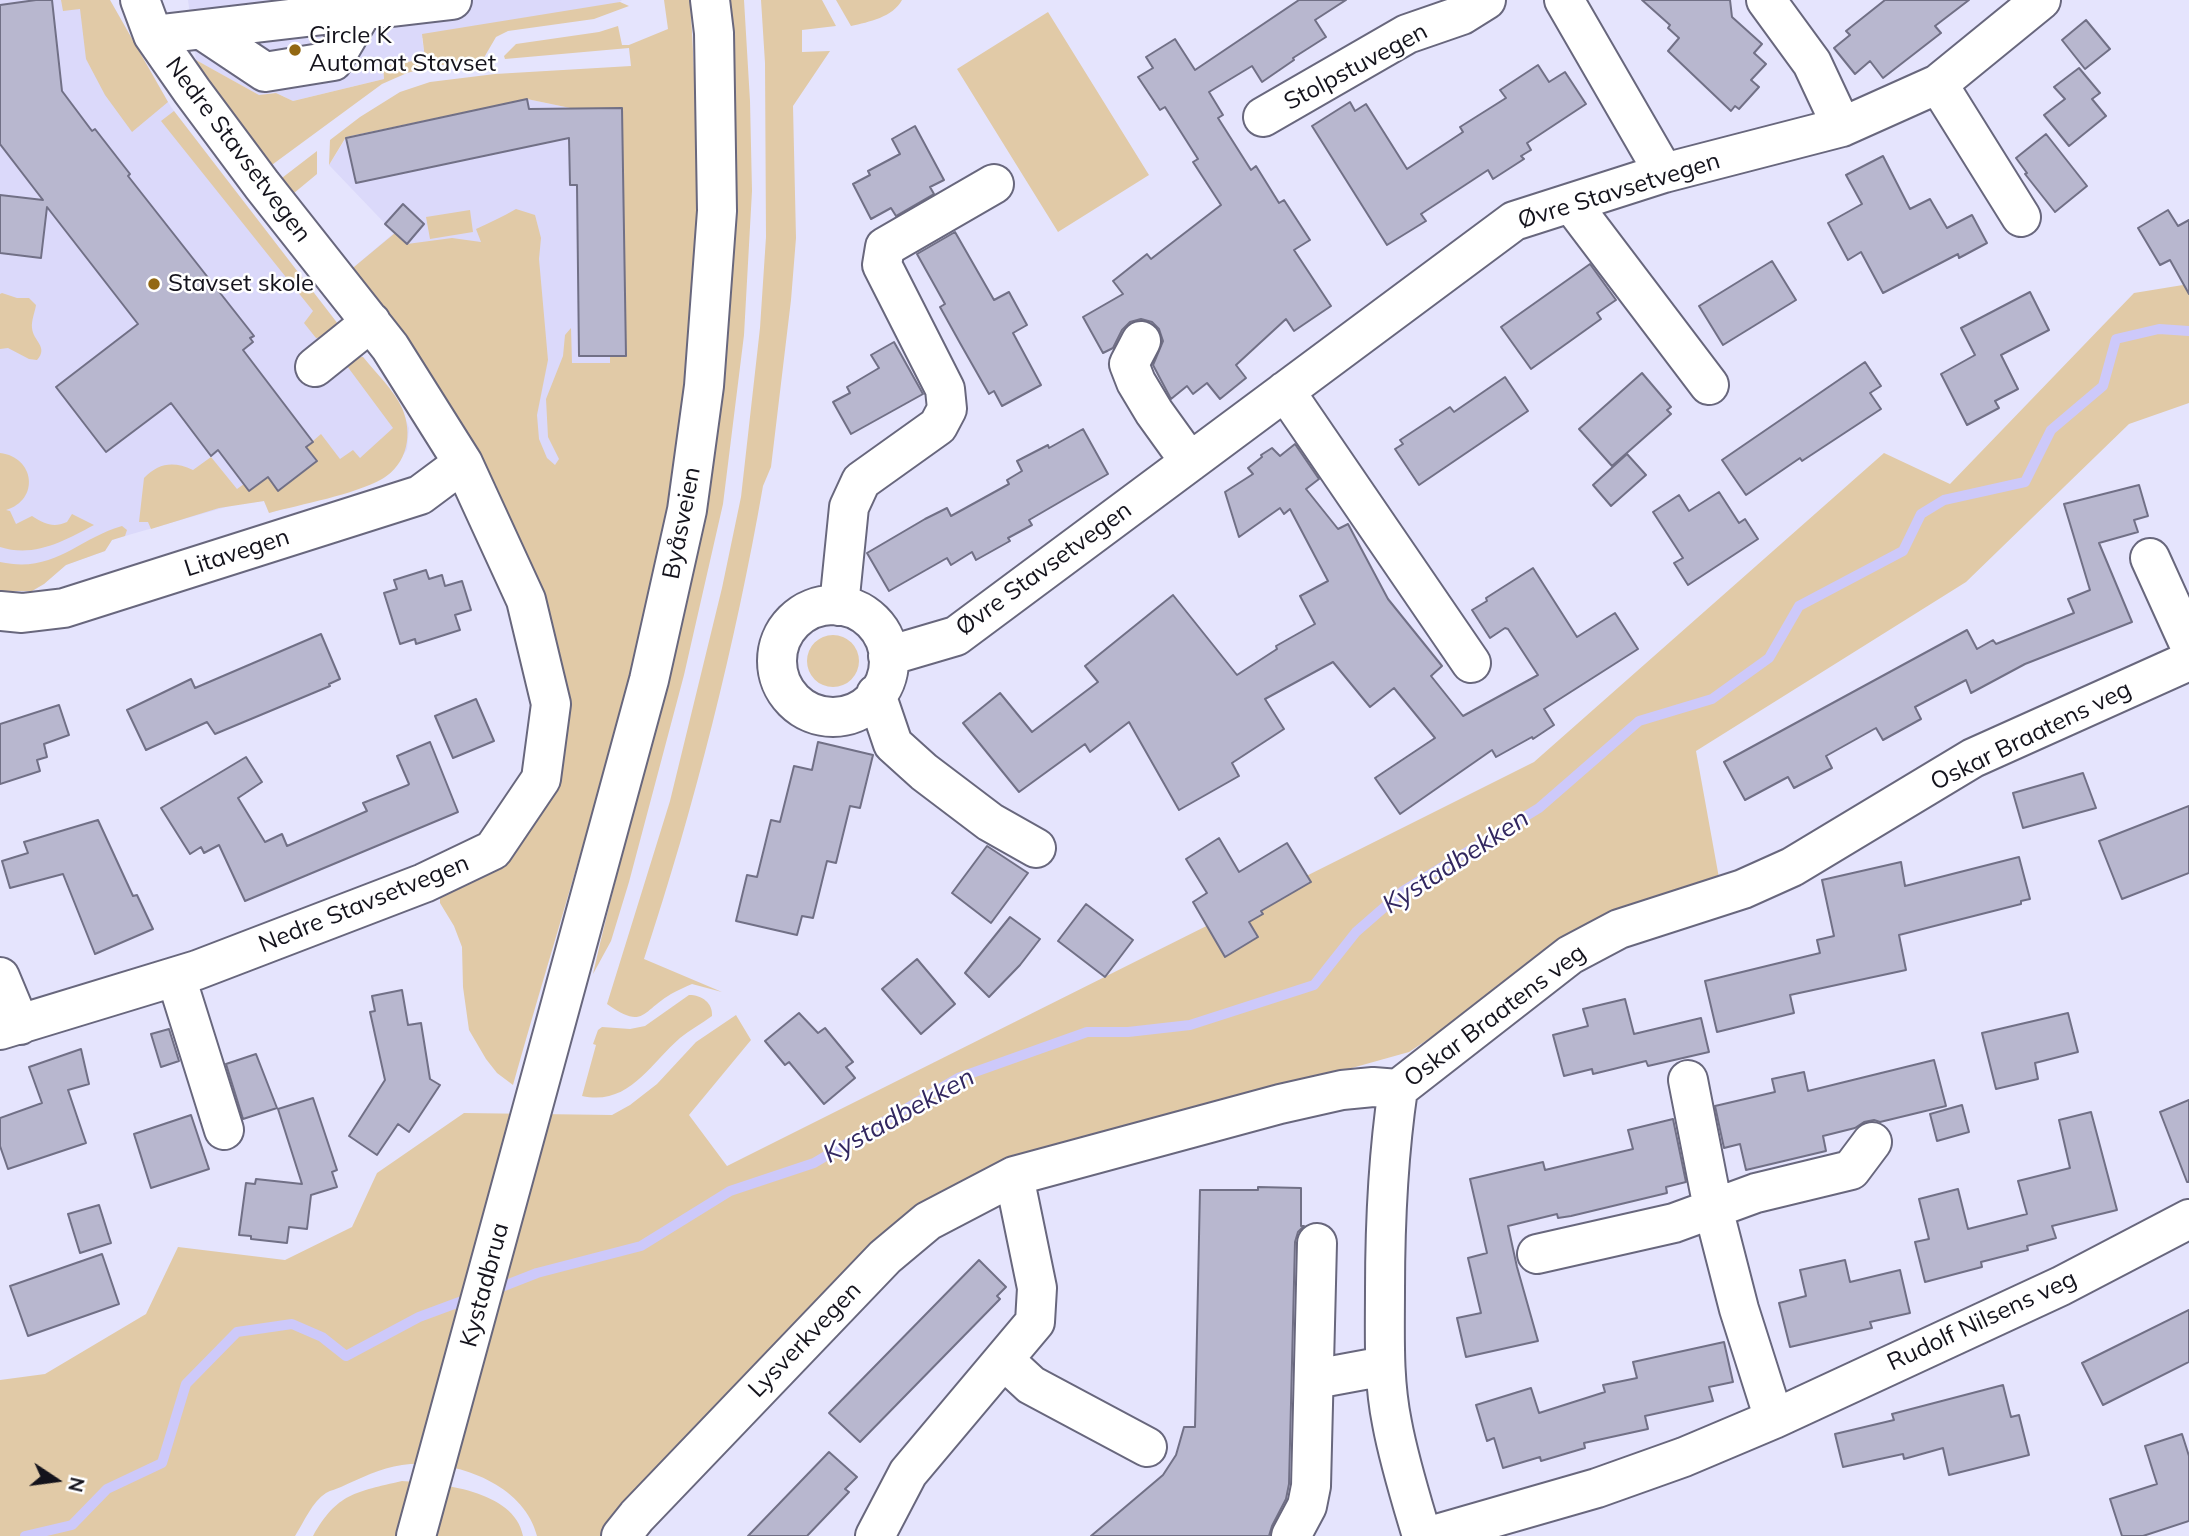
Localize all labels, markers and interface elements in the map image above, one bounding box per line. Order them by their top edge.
street label: Stolpstuvegen [1279,17,1433,117]
place label: Circle K Automat Stavset [309,22,496,78]
marker: Circle K Automat Stavset [287,42,303,58]
street label: Nedre Stavsetvegen [159,52,317,248]
street label: Øvre Stavsetvegen [1514,147,1724,235]
place label: Stavset skole [168,270,314,298]
marker: Stavset skole [146,276,162,292]
street label: Byåsveien [657,465,707,581]
street label: Øvre Stavsetvegen [951,496,1137,642]
street label: Litavegen [181,523,293,583]
street label: Oskar Braatens veg [1926,675,2136,797]
water label: Kystadbekken [1377,803,1535,921]
street label: Nedre Stavsetvegen [255,849,473,959]
street label: Oskar Braatens veg [1399,938,1591,1094]
water label: Kystadbekken [818,1062,980,1170]
street label: Kystadbrua [455,1220,515,1350]
street label: Rudolf Nilsens veg [1883,1265,2081,1377]
street label: Lysverkvegen [743,1276,867,1404]
north arrow [21,1445,91,1515]
text: N [63,1475,90,1494]

